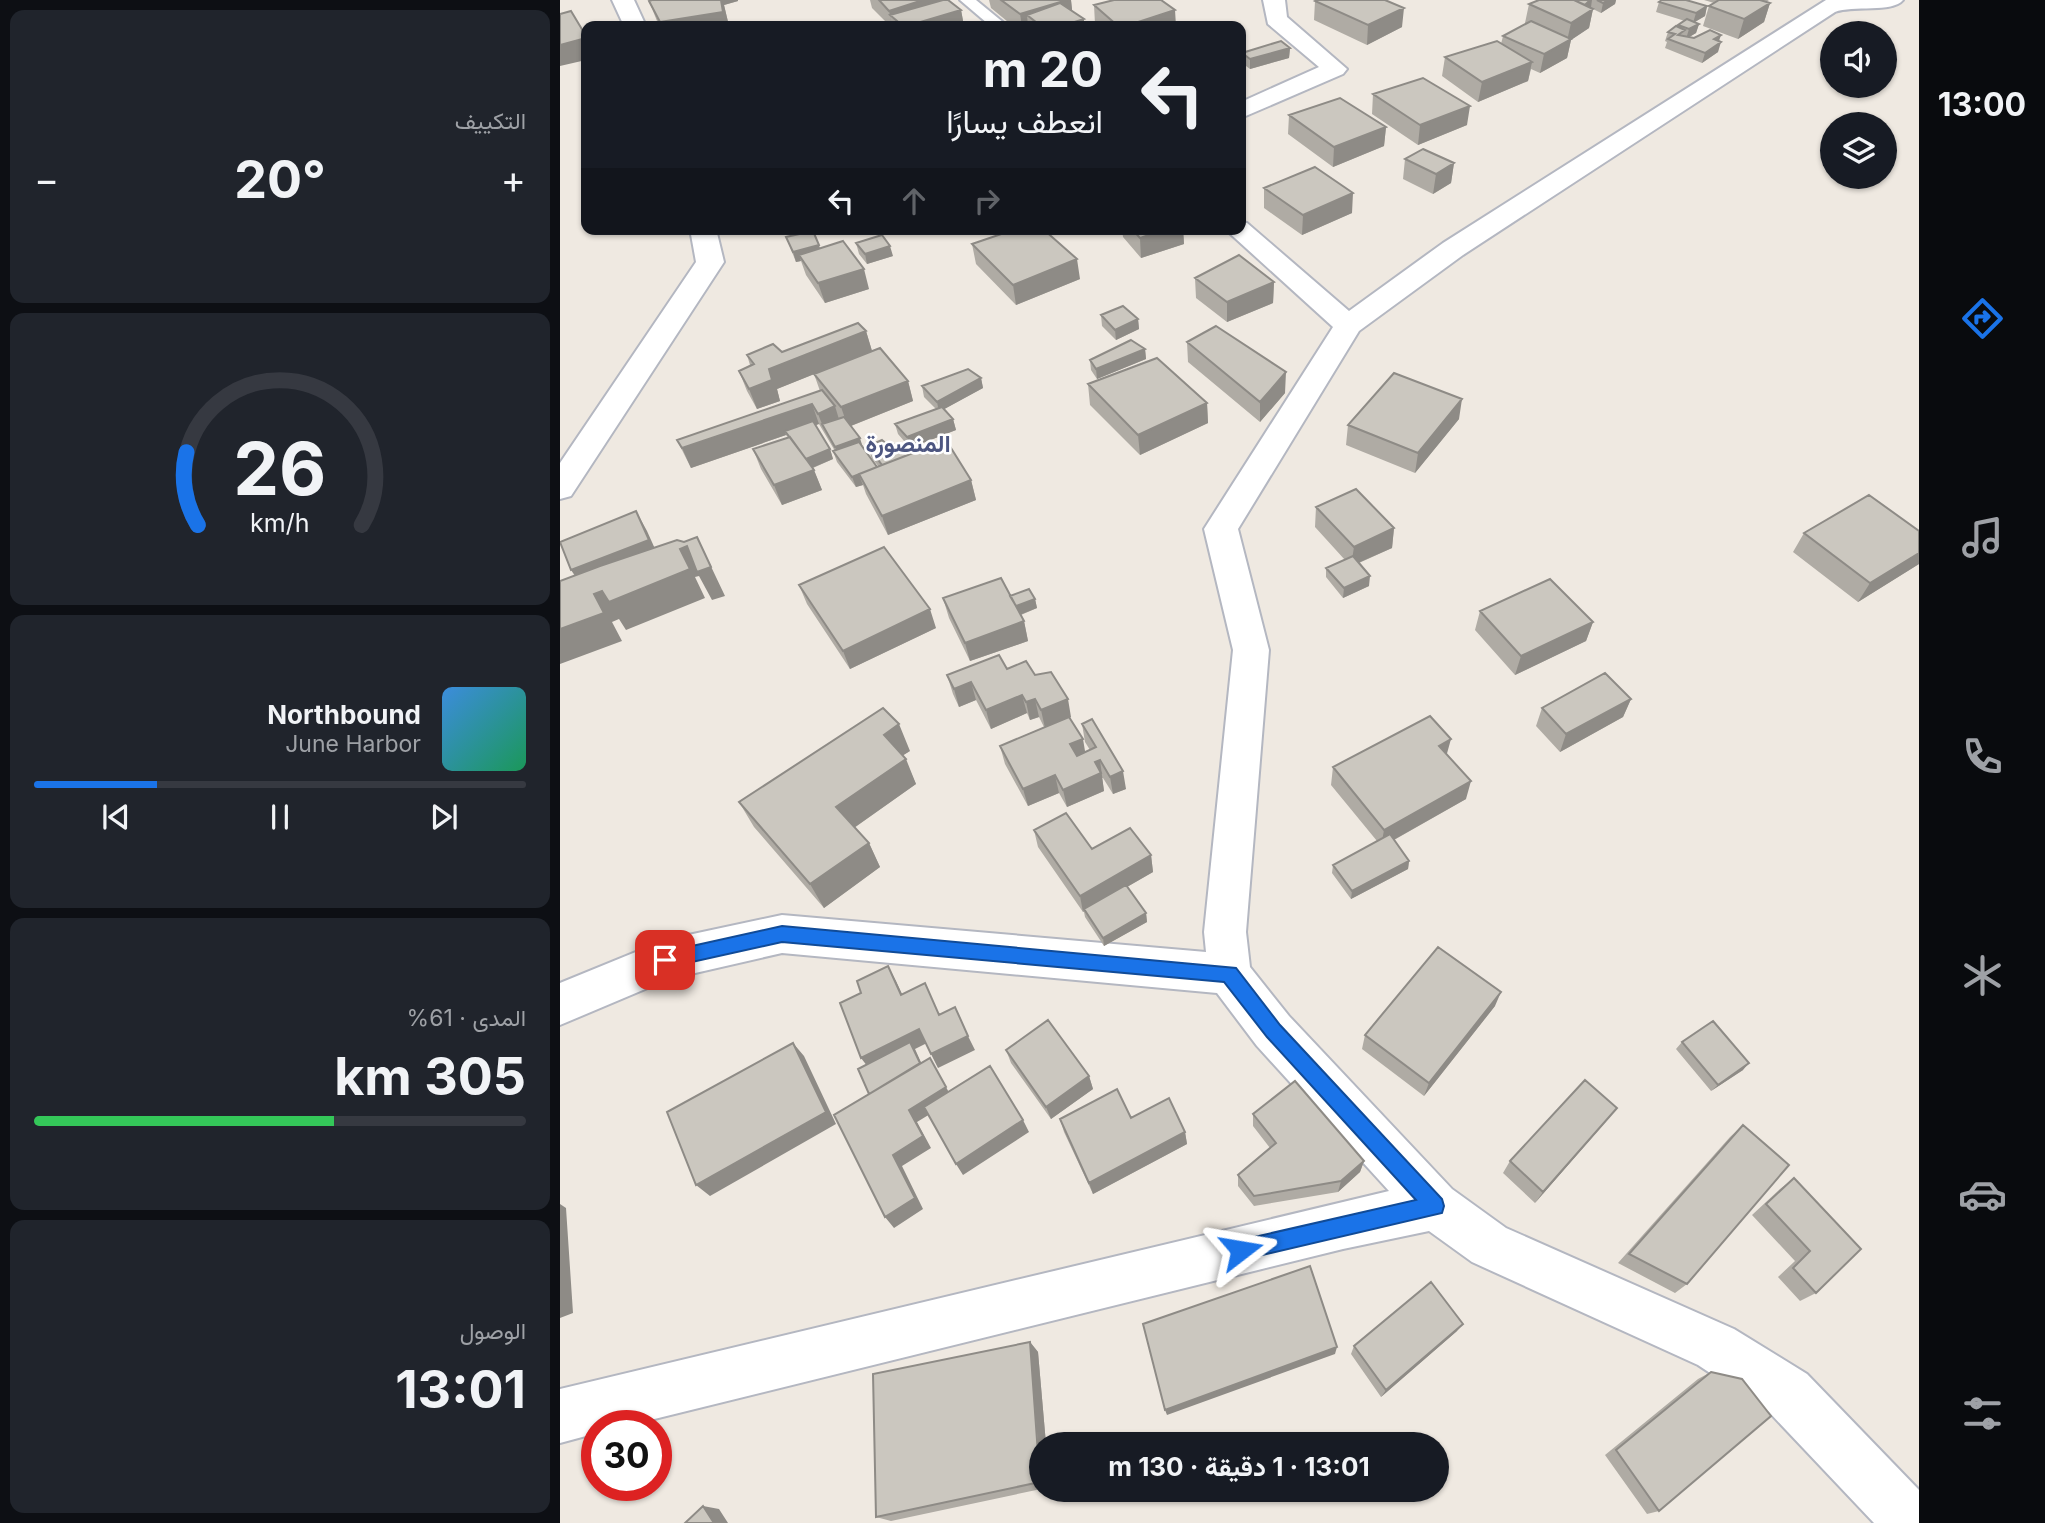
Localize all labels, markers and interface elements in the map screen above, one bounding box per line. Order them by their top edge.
map controls [1820,21,1897,189]
button: sound [1820,21,1897,98]
text: 20 m [983,40,1103,99]
icon: left [1127,49,1218,140]
text: 13:00 [1938,85,2026,124]
text: انعطف يسارًا [946,102,1103,141]
text: التكييف [455,107,526,135]
button: layers [1820,112,1897,189]
text: 20° [234,148,326,211]
text: − [34,156,59,202]
text: + [501,156,526,202]
icon: left [822,182,860,220]
icon: ahead [895,182,933,220]
icon: right [968,182,1006,220]
icon: directions [1958,294,2007,343]
text: 26 [233,424,327,513]
district label: المنصورة [865,429,951,459]
text: km/h [250,508,310,538]
icon: music [1958,513,2007,562]
text: Northbound [267,699,421,730]
text: June Harbor [285,730,421,758]
icon: phone [1958,732,2007,781]
icon: previous [97,798,135,836]
icon: pause [261,798,299,836]
icon: next [425,798,463,836]
pin [635,930,695,990]
icon: arrive [646,941,684,979]
icon: climate [1958,951,2007,1000]
text: المدى · 61% [407,1004,526,1032]
text: 305 km [334,1045,526,1108]
icon: car [1958,1170,2007,1219]
position arrow [1204,1213,1278,1287]
text: الوصول [460,1317,526,1345]
text: 13:01 [395,1358,526,1421]
icon: filters [1958,1389,2007,1438]
speed limit sign: 30 [581,1410,672,1501]
text: 13:01 · 1 دقيقة · 130 m [1108,1451,1370,1482]

